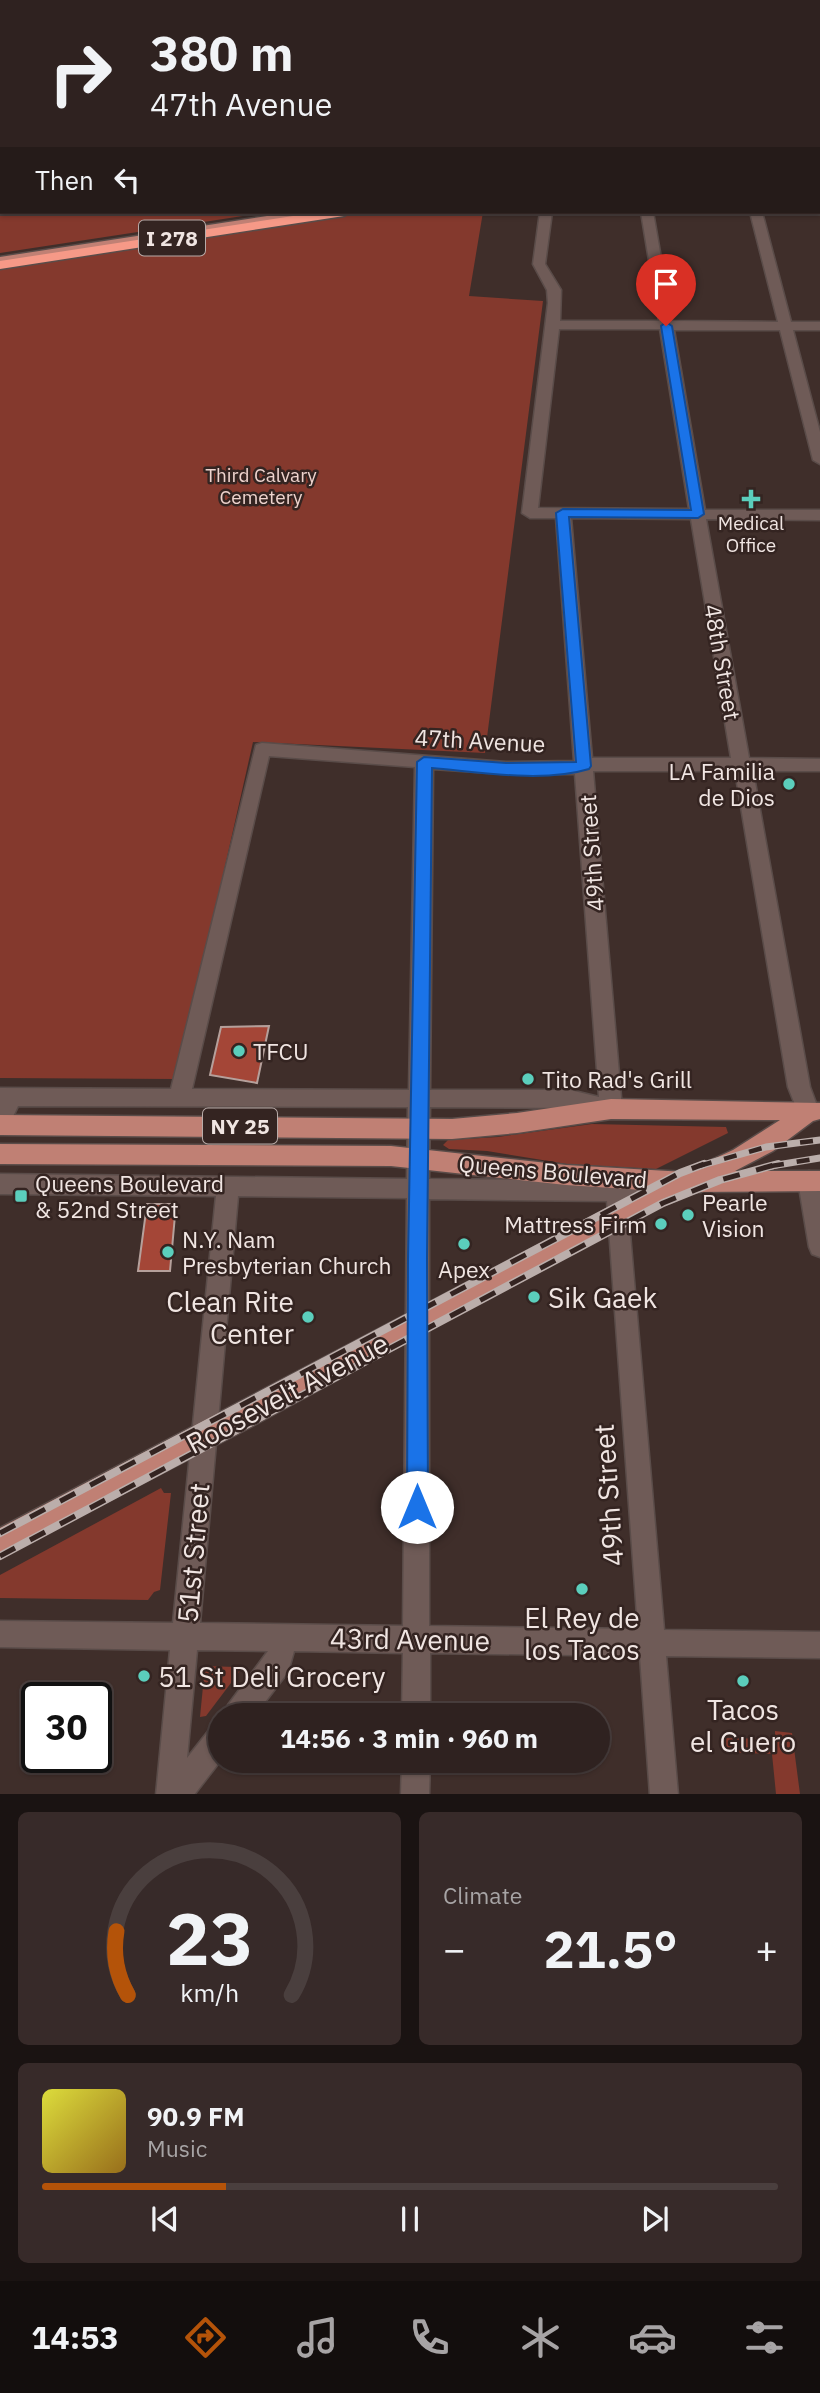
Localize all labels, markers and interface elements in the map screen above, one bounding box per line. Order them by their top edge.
text: 380 m [150,21,294,84]
icon: right [35,28,126,119]
text: 47th Avenue [150,83,332,125]
icon: left [108,161,146,199]
text: Then [35,163,94,197]
road number: I 278 [139,220,205,256]
pin [636,254,696,326]
icon: arrive [647,265,685,303]
park label: Third Calvary Cemetery [205,463,317,509]
marker: Medical Office [741,489,761,509]
place label: Medical Office [718,511,784,557]
street label: 48th Street [698,602,748,722]
street label: 47th Avenue [414,722,546,758]
place label: LA Familia de Dios [669,756,775,812]
marker: LA Familia de Dios [781,776,797,792]
street label: 49th Street [572,793,610,913]
place label: TFCU [253,1036,309,1066]
marker: TFCU [231,1043,247,1059]
place label: Tito Rad's Grill [542,1064,692,1094]
marker: Tito Rad's Grill [520,1071,536,1087]
road number: NY 25 [203,1108,277,1144]
street label: Queens Boulevard [458,1148,648,1194]
place label: Queens Boulevard & 52nd Street [35,1168,224,1224]
place label: Pearle Vision [702,1187,768,1243]
marker: Queens Boulevard & 52nd Street [13,1188,29,1204]
marker: Pearle Vision [680,1207,696,1223]
place label: Mattress Firm [504,1209,647,1239]
marker: Mattress Firm [653,1216,669,1232]
place label: N.Y. Nam Presbyterian Church [182,1224,392,1280]
marker: Apex [456,1236,472,1252]
marker: N.Y. Nam Presbyterian Church [160,1244,176,1260]
place label: Apex [438,1254,490,1284]
place label: Sik Gaek [548,1279,657,1316]
place label: Clean Rite Center [166,1283,294,1352]
marker: Sik Gaek [526,1289,542,1305]
marker: Clean Rite Center [300,1309,316,1325]
street label: Roosevelt Avenue [179,1324,395,1462]
street label: 49th Street [585,1423,631,1567]
position arrow [380,1470,454,1544]
street label: 51st Street [168,1482,218,1624]
marker: El Rey de los Tacos [574,1581,590,1597]
place label: El Rey de los Tacos [524,1599,640,1668]
street label: 43rd Avenue [330,1619,490,1659]
place label: 51 St Deli Grocery [158,1658,385,1695]
marker: 51 St Deli Grocery [136,1668,152,1684]
marker: Tacos el Guero [735,1673,751,1689]
speed limit sign: 30 [21,1682,112,1773]
place label: Tacos el Guero [690,1691,796,1760]
text: 14:56 · 3 min · 960 m [280,1721,538,1755]
text: Climate [443,1880,522,1910]
text: 23 [166,1890,253,1985]
text: 21.5° [543,1915,678,1982]
text: − [443,1924,466,1973]
text: + [755,1924,778,1973]
text: km/h [180,1975,239,2008]
text: 90.9 FM [147,2099,245,2133]
text: Music [147,2133,207,2163]
icon: previous [146,2200,184,2238]
icon: pause [391,2200,429,2238]
icon: next [636,2200,674,2238]
icon: directions [181,2313,230,2362]
icon: music [293,2313,342,2362]
icon: phone [405,2313,454,2362]
icon: climate [516,2313,565,2362]
icon: car [628,2313,677,2362]
icon: filters [740,2313,789,2362]
text: 14:53 [31,2316,119,2358]

